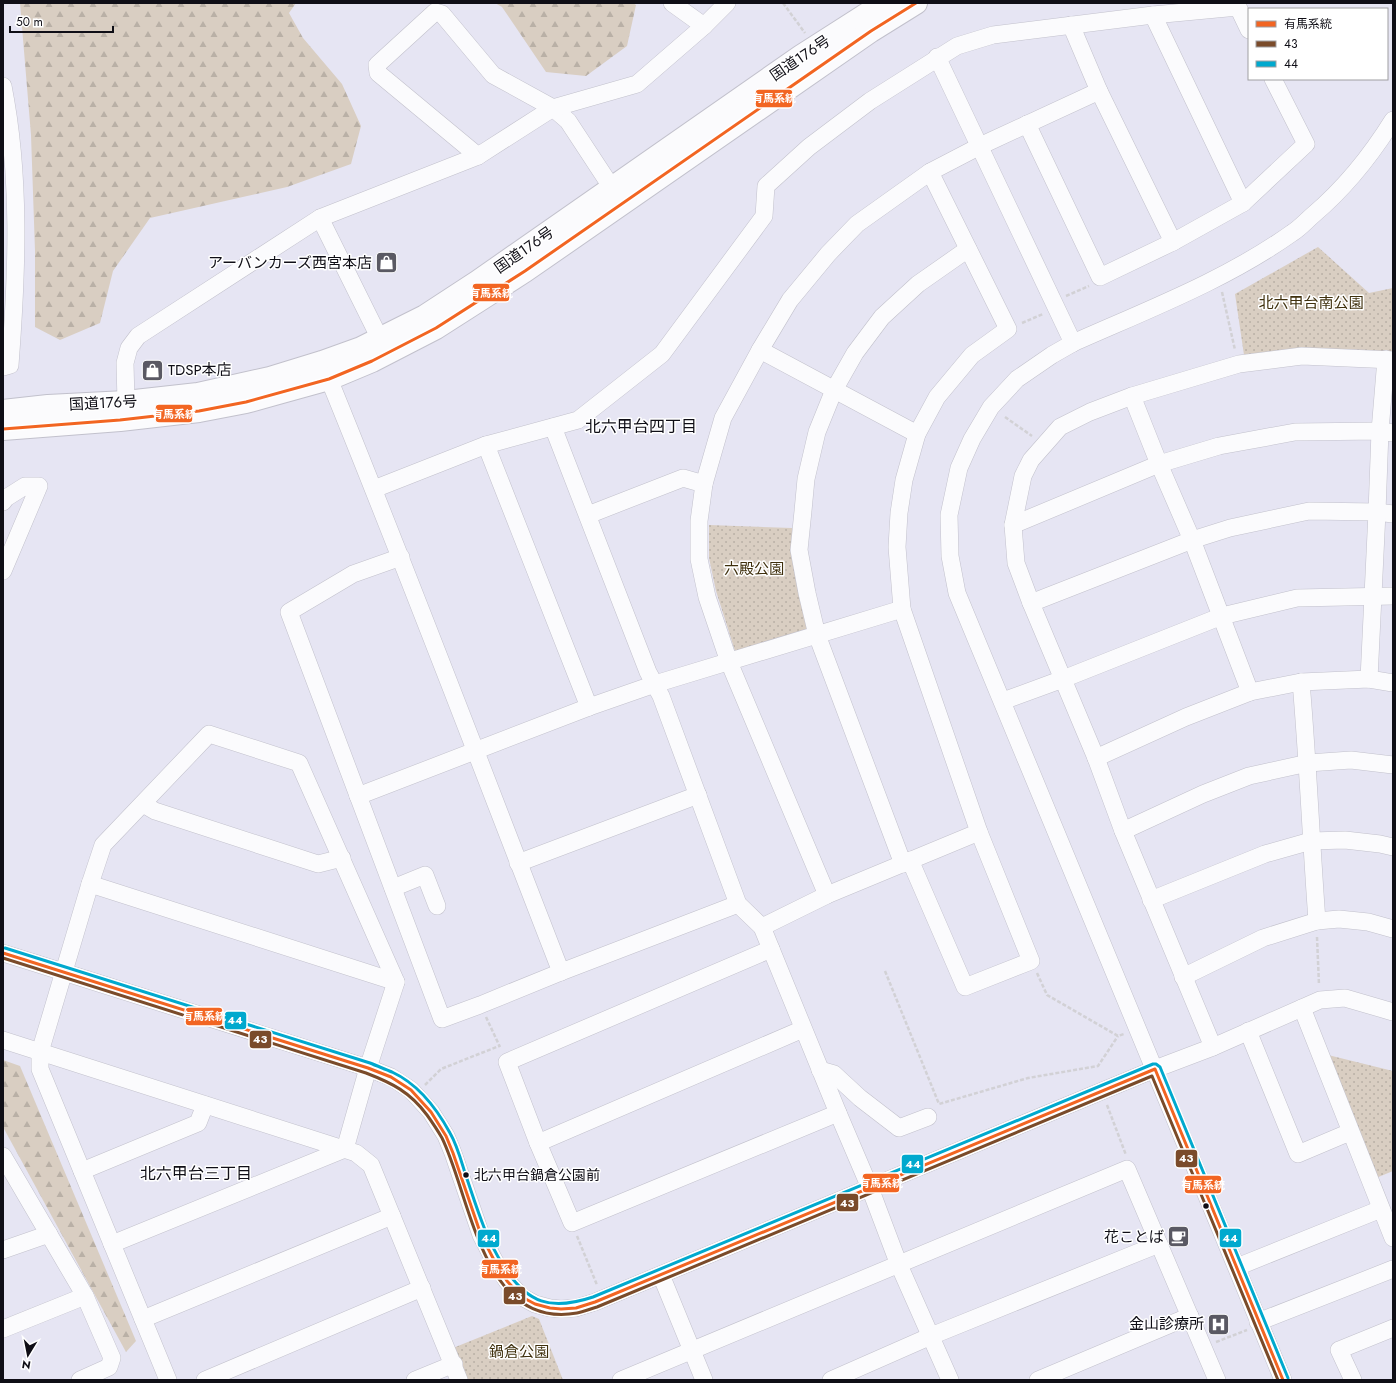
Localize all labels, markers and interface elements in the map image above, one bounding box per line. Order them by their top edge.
scale bar [10,8,113,34]
legend [1248,8,1388,80]
text: 50 m [16,13,43,31]
text: 有馬系統 [1284,15,1332,33]
street label: 国道176号 [766,30,834,86]
text: 43 [1284,35,1298,53]
text: 44 [1284,55,1298,73]
line badge: 有馬系統 [755,89,793,108]
text: 有馬系統 [752,90,796,106]
street label: 国道176号 [490,221,558,279]
shop icon: アーバンカーズ西宮本店 [374,250,400,276]
place label: アーバンカーズ西宮本店 [208,252,372,274]
line badge: 有馬系統 [472,283,510,302]
text: 有馬系統 [469,285,513,301]
park label: 北六甲台南公園 [1258,292,1364,314]
shop icon: TDSP本店 [140,357,166,383]
place label: TDSP本店 [168,359,232,381]
street label: 国道176号 [68,390,138,416]
line badge: 有馬系統 [155,404,193,423]
text: 有馬系統 [152,406,196,422]
district label: 北六甲台四丁目 [585,415,697,438]
park label: 六殿公園 [724,558,784,580]
line badge: 有馬系統 [185,1007,223,1026]
text: 有馬系統 [182,1008,226,1024]
line badge: 44 [224,1011,247,1030]
text: 44 [227,1012,243,1028]
line badge: 43 [249,1030,272,1049]
text: 43 [253,1031,267,1047]
line badge: 43 [1175,1149,1198,1168]
text: 43 [1179,1150,1193,1166]
line badge: 44 [901,1154,924,1174]
text: 44 [905,1156,921,1172]
district label: 北六甲台三丁目 [140,1162,252,1185]
place label: 北六甲台鍋倉公園前 [474,1165,600,1185]
marker: 北六甲台鍋倉公園前 [461,1170,471,1180]
line badge: 有馬系統 [862,1173,900,1193]
text: 有馬系統 [859,1175,903,1191]
line badge: 有馬系統 [1184,1175,1222,1194]
text: 有馬系統 [1181,1177,1225,1193]
line badge: 43 [836,1193,859,1212]
text: 43 [840,1195,854,1211]
unlabelled marker [1201,1201,1211,1211]
cafe icon: 花ことば [1166,1224,1192,1250]
place label: 花ことば [1104,1226,1164,1248]
line badge: 44 [1219,1228,1242,1248]
line badge: 44 [477,1229,500,1248]
text: 44 [481,1230,497,1246]
text: 44 [1222,1230,1238,1246]
line badge: 有馬系統 [481,1259,519,1279]
text: 有馬系統 [478,1261,522,1277]
line badge: 43 [503,1286,526,1305]
text: 43 [508,1288,522,1304]
hospital icon: 金山診療所 [1206,1311,1232,1337]
place label: 金山診療所 [1129,1313,1204,1335]
north arrow [8,1335,48,1375]
park label: 鍋倉公園 [489,1341,549,1363]
text: N [21,1356,32,1373]

